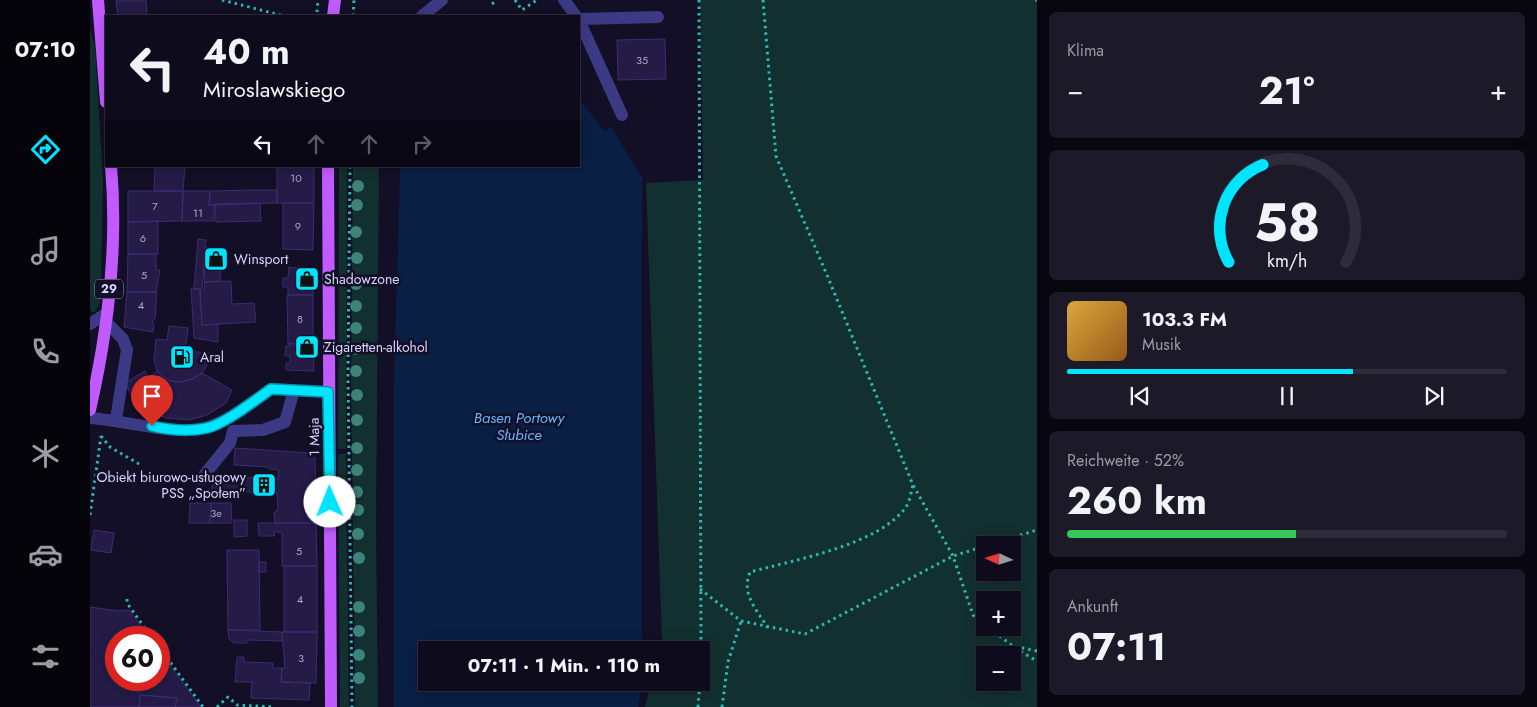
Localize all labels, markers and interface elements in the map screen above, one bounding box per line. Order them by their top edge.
text: 40 m [203,27,290,77]
text: 07:10 [15,33,75,65]
icon: left [120,35,185,100]
text: Klima [1067,39,1104,62]
house number: 35 [636,52,648,68]
text: 21° [1259,63,1314,118]
text: − [1067,70,1084,111]
text: + [1490,70,1507,111]
text: Miroslawskiego [203,73,345,105]
icon: left [249,130,277,158]
icon: ahead [302,130,330,158]
icon: ahead [355,130,383,158]
icon: right [408,130,436,158]
icon: directions [28,132,63,167]
house number: 10 [290,170,302,186]
text: 58 [1254,185,1320,261]
house number: 7 [152,198,158,214]
house number: 11 [193,205,203,221]
house number: 9 [295,218,301,234]
house number: 6 [140,230,146,246]
icon: music [28,233,63,268]
shop icon: Winsport [203,246,229,272]
text: km/h [1267,248,1307,274]
place label: Winsport [234,249,289,269]
shop icon: Shadowzone [294,266,320,292]
house number: 5 [141,267,147,283]
place label: Shadowzone [324,269,400,289]
road number: 29 [95,280,123,298]
house number: 4 [138,297,145,313]
text: 103.3 FM [1142,306,1227,333]
house number: 8 [297,311,303,327]
text: Musik [1142,333,1181,356]
icon: phone [28,334,63,369]
shop icon: Zigaretten-alkohol [294,334,320,360]
place label: Zigaretten-alkohol [324,337,428,357]
fuel station icon: Aral [169,344,195,370]
place label: Aral [200,347,224,367]
pin [131,375,173,426]
icon: arrive [138,382,166,410]
icon: previous [1126,382,1154,410]
icon: pause [1273,382,1301,410]
icon: next [1420,382,1448,410]
water label: Basen Portowy Słubice [474,407,566,446]
street label: 1 Maja [304,417,324,457]
icon: climate [28,436,63,471]
text: Reichweite · 52% [1067,449,1184,472]
place label: Obiekt biurowo-usługowy PSS „Społem” [96,467,247,503]
building icon: Obiekt biurowo-usługowy PSS „Społem” [251,472,277,498]
text: 260 km [1067,473,1207,528]
position arrow [303,475,355,527]
house number: 3e [210,505,222,521]
north arrow [976,536,1021,581]
map controls [976,536,1021,691]
icon: car [28,537,63,572]
house number: 5 [296,543,302,559]
house number: 4 [297,591,304,607]
button: + [976,591,1021,636]
text: Ankunft [1067,595,1118,618]
text: 07:11 [1067,619,1166,674]
speed limit sign: 60 [105,626,170,691]
icon: filters [28,639,63,674]
button: − [976,646,1021,691]
house number: 3 [298,650,304,666]
text: 07:11 · 1 Min. · 110 m [468,652,660,679]

